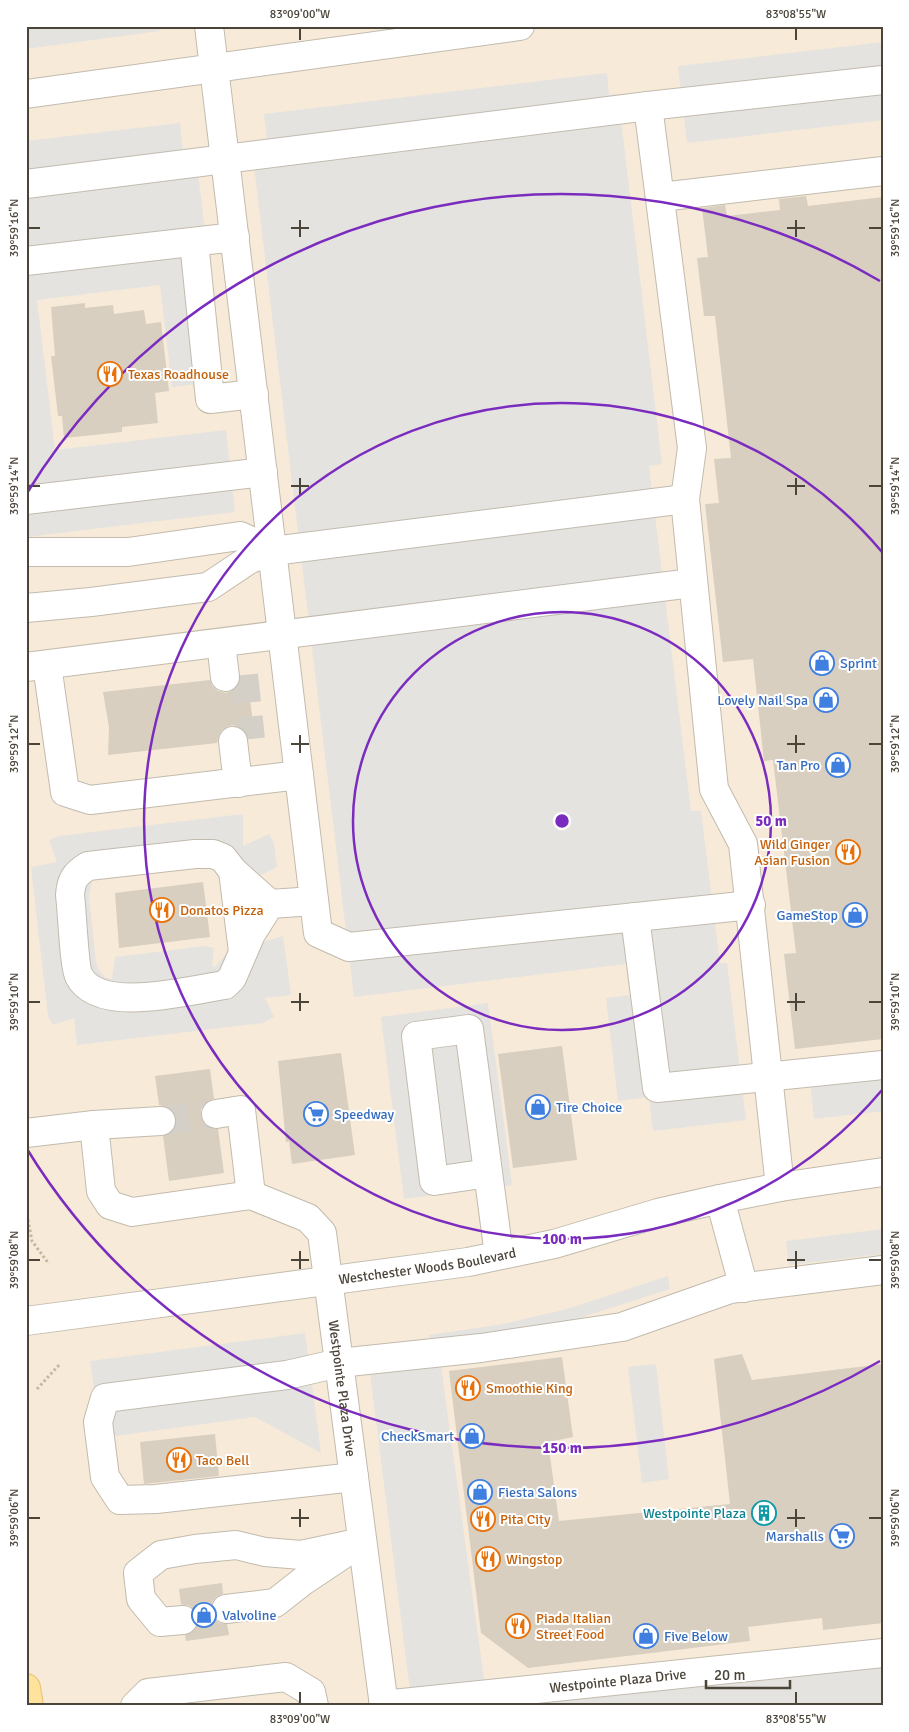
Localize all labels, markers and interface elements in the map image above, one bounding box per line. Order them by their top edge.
text: 83°09'00"W [270,7,330,22]
text: 83°08'55"W [766,7,826,22]
text: 39°59'16"N [7,199,22,257]
text: 39°59'16"N [888,199,903,257]
restaurant icon: Texas Roadhouse [97,361,123,387]
place label: Texas Roadhouse [128,366,229,383]
text: 39°59'14"N [7,457,22,515]
text: 39°59'14"N [888,457,903,515]
shop icon: Sprint [809,650,835,676]
place label: Sprint [840,655,877,672]
shop icon: Lovely Nail Spa [813,687,839,713]
place label: Lovely Nail Spa [717,692,808,709]
text: 39°59'12"N [7,715,22,773]
text: 39°59'12"N [888,715,903,773]
shop icon: Tan Pro [825,752,851,778]
place label: Tan Pro [776,757,820,774]
centre of rings [553,812,571,830]
text: 50 m [755,812,787,830]
place label: Wild Ginger Asian Fusion [754,836,831,869]
restaurant icon: Wild Ginger Asian Fusion [835,839,861,865]
restaurant icon: Donatos Pizza [149,897,175,923]
place label: Donatos Pizza [180,902,264,919]
shop icon: GameStop [842,902,868,928]
place label: GameStop [776,907,838,924]
text: 39°59'10"N [7,973,22,1031]
text: 39°59'10"N [888,973,903,1031]
shop icon: Tire Choice [525,1094,551,1120]
place label: Tire Choice [556,1099,622,1116]
supermarket icon: Speedway [303,1101,329,1127]
place label: Speedway [334,1106,395,1123]
text: 100 m [542,1230,582,1248]
text: 39°59'08"N [7,1231,22,1289]
text: 39°59'08"N [888,1231,903,1289]
street label: Westchester Woods Boulevard [337,1244,518,1288]
street label: Westpointe Plaza Drive [325,1319,360,1458]
restaurant icon: Smoothie King [455,1375,481,1401]
place label: Smoothie King [486,1380,573,1397]
shop icon: CheckSmart [459,1423,485,1449]
place label: CheckSmart [381,1428,454,1445]
text: 150 m [542,1439,582,1457]
restaurant icon: Taco Bell [166,1447,192,1473]
place label: Taco Bell [196,1452,249,1469]
shop icon: Fiesta Salons [467,1479,493,1505]
place label: Fiesta Salons [498,1484,577,1501]
text: 39°59'06"N [7,1489,22,1547]
text: 39°59'06"N [888,1489,903,1547]
building icon: Westpointe Plaza [751,1500,777,1526]
place label: Westpointe Plaza [643,1505,746,1522]
restaurant icon: Pita City [470,1506,496,1532]
place label: Pita City [500,1511,551,1528]
supermarket icon: Marshalls [829,1523,855,1549]
place label: Marshalls [765,1528,824,1545]
restaurant icon: Wingstop [475,1546,501,1572]
place label: Wingstop [506,1551,562,1568]
shop icon: Valvoline [191,1602,217,1628]
place label: Valvoline [222,1607,277,1624]
place label: Piada Italian Street Food [536,1610,611,1643]
restaurant icon: Piada Italian Street Food [505,1613,531,1639]
shop icon: Five Below [633,1623,659,1649]
place label: Five Below [664,1628,728,1645]
scale bar [706,1657,790,1689]
street label: Westpointe Plaza Drive [548,1665,687,1696]
text: 20 m [714,1666,745,1684]
text: 83°09'00"W [270,1712,330,1727]
text: 83°08'55"W [766,1712,826,1727]

